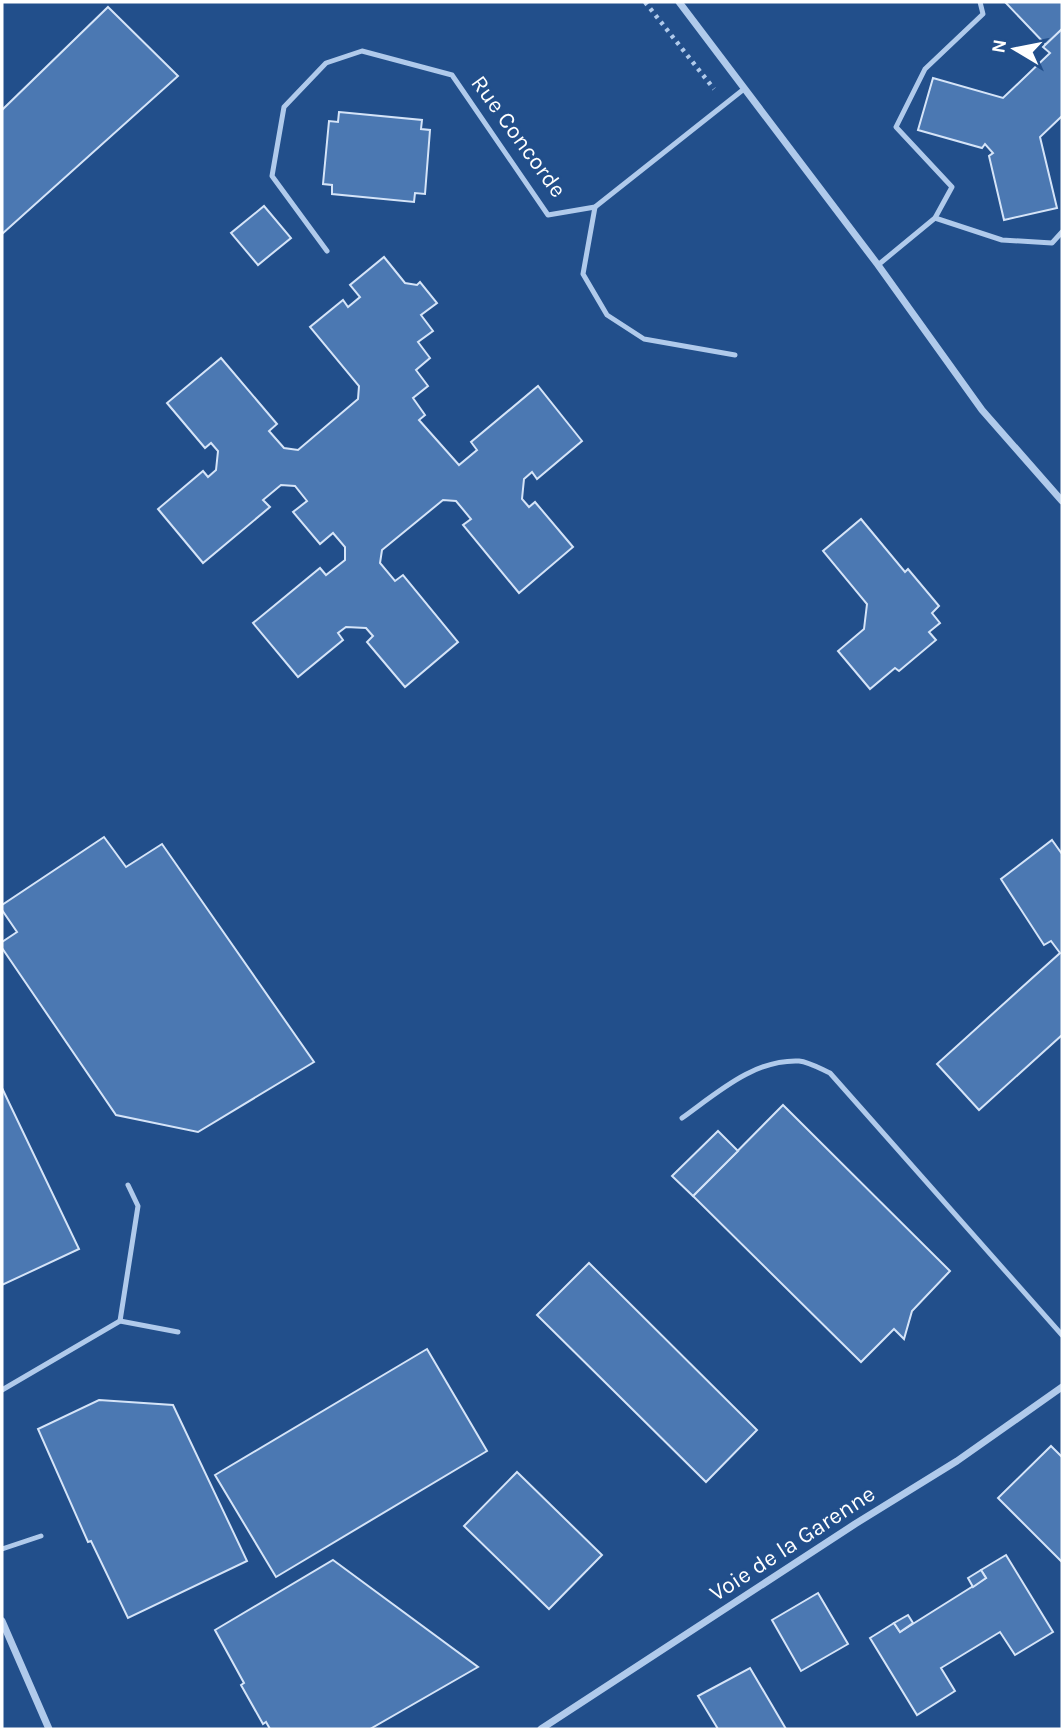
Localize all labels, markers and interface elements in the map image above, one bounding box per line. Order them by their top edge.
north arrow [980,14,1050,84]
text: N [987,38,1011,55]
street label: Rue Concorde [465,70,572,202]
street label: Voie de la Garenne [705,1480,880,1607]

